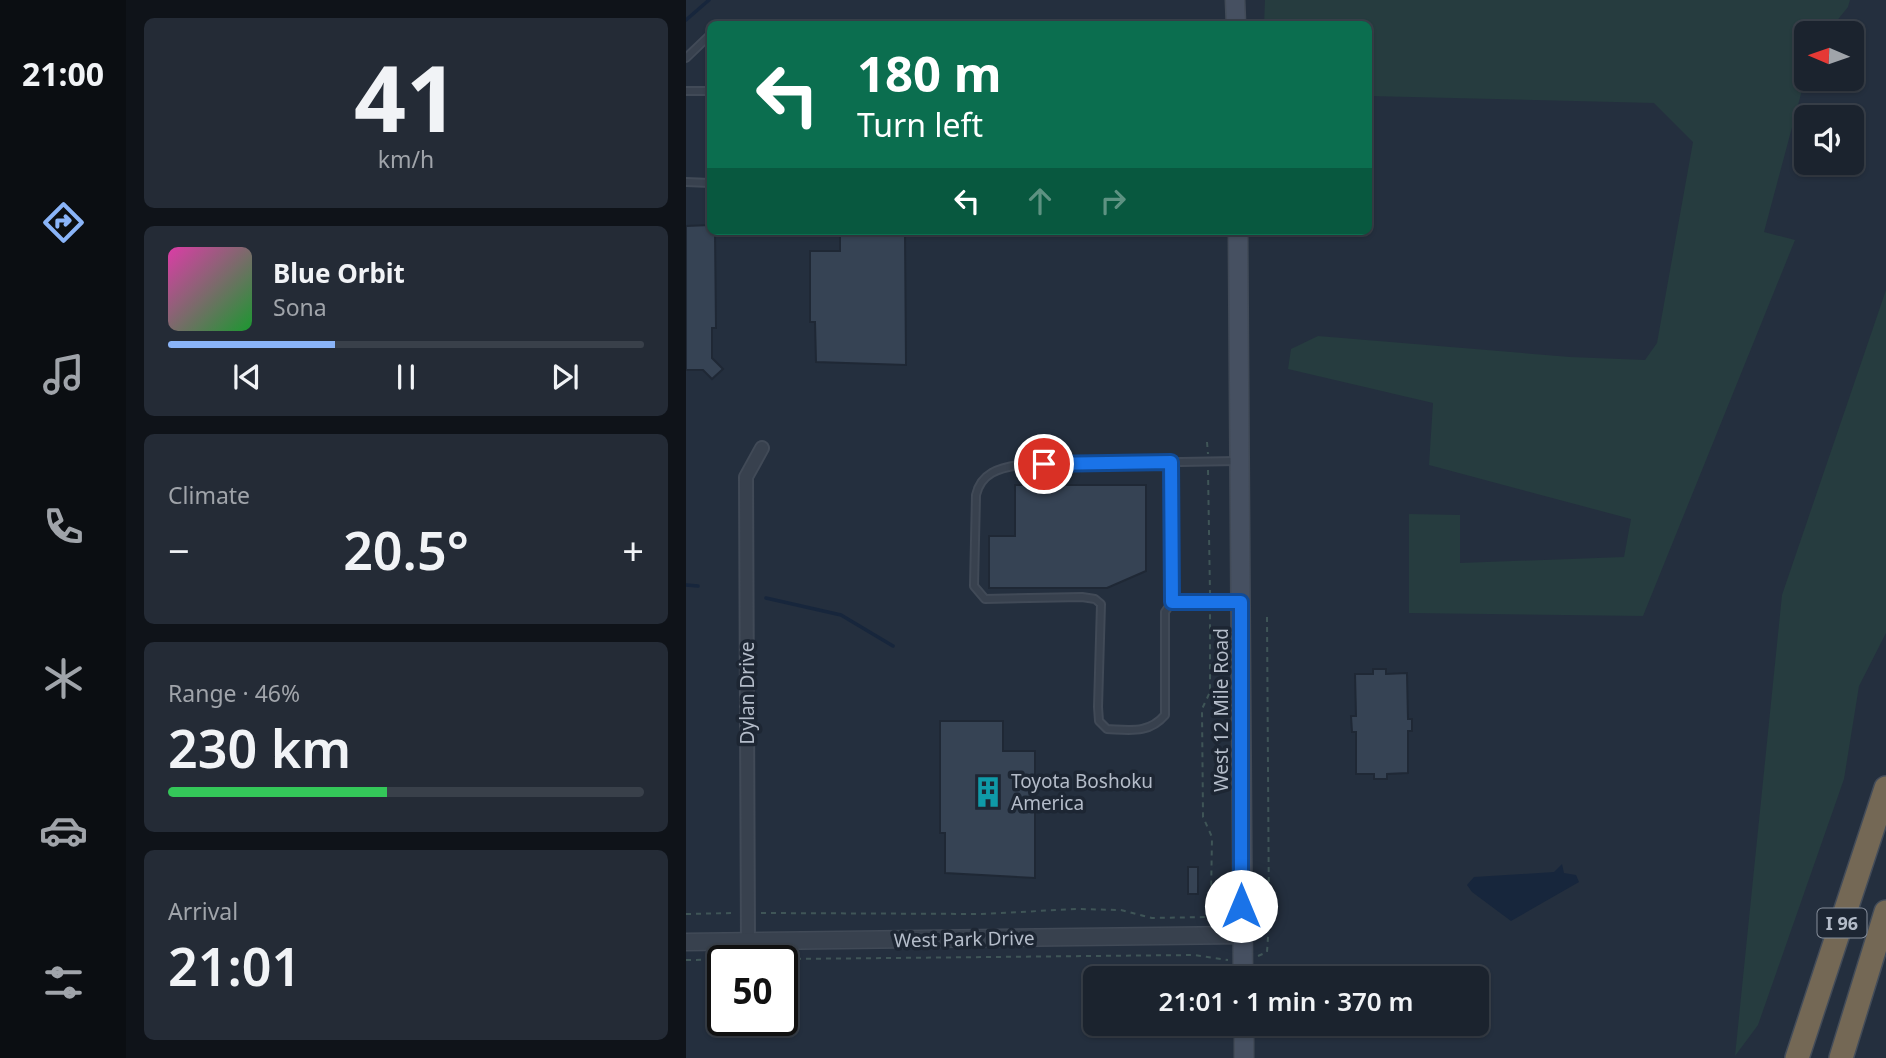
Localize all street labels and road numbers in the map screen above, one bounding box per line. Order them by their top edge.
street label: West 12 Mile Road [1208,628,1234,792]
street label: Dylan Drive [734,642,760,744]
road number: I 96 [1818,908,1866,938]
street label: West Park Drive [893,925,1035,953]

